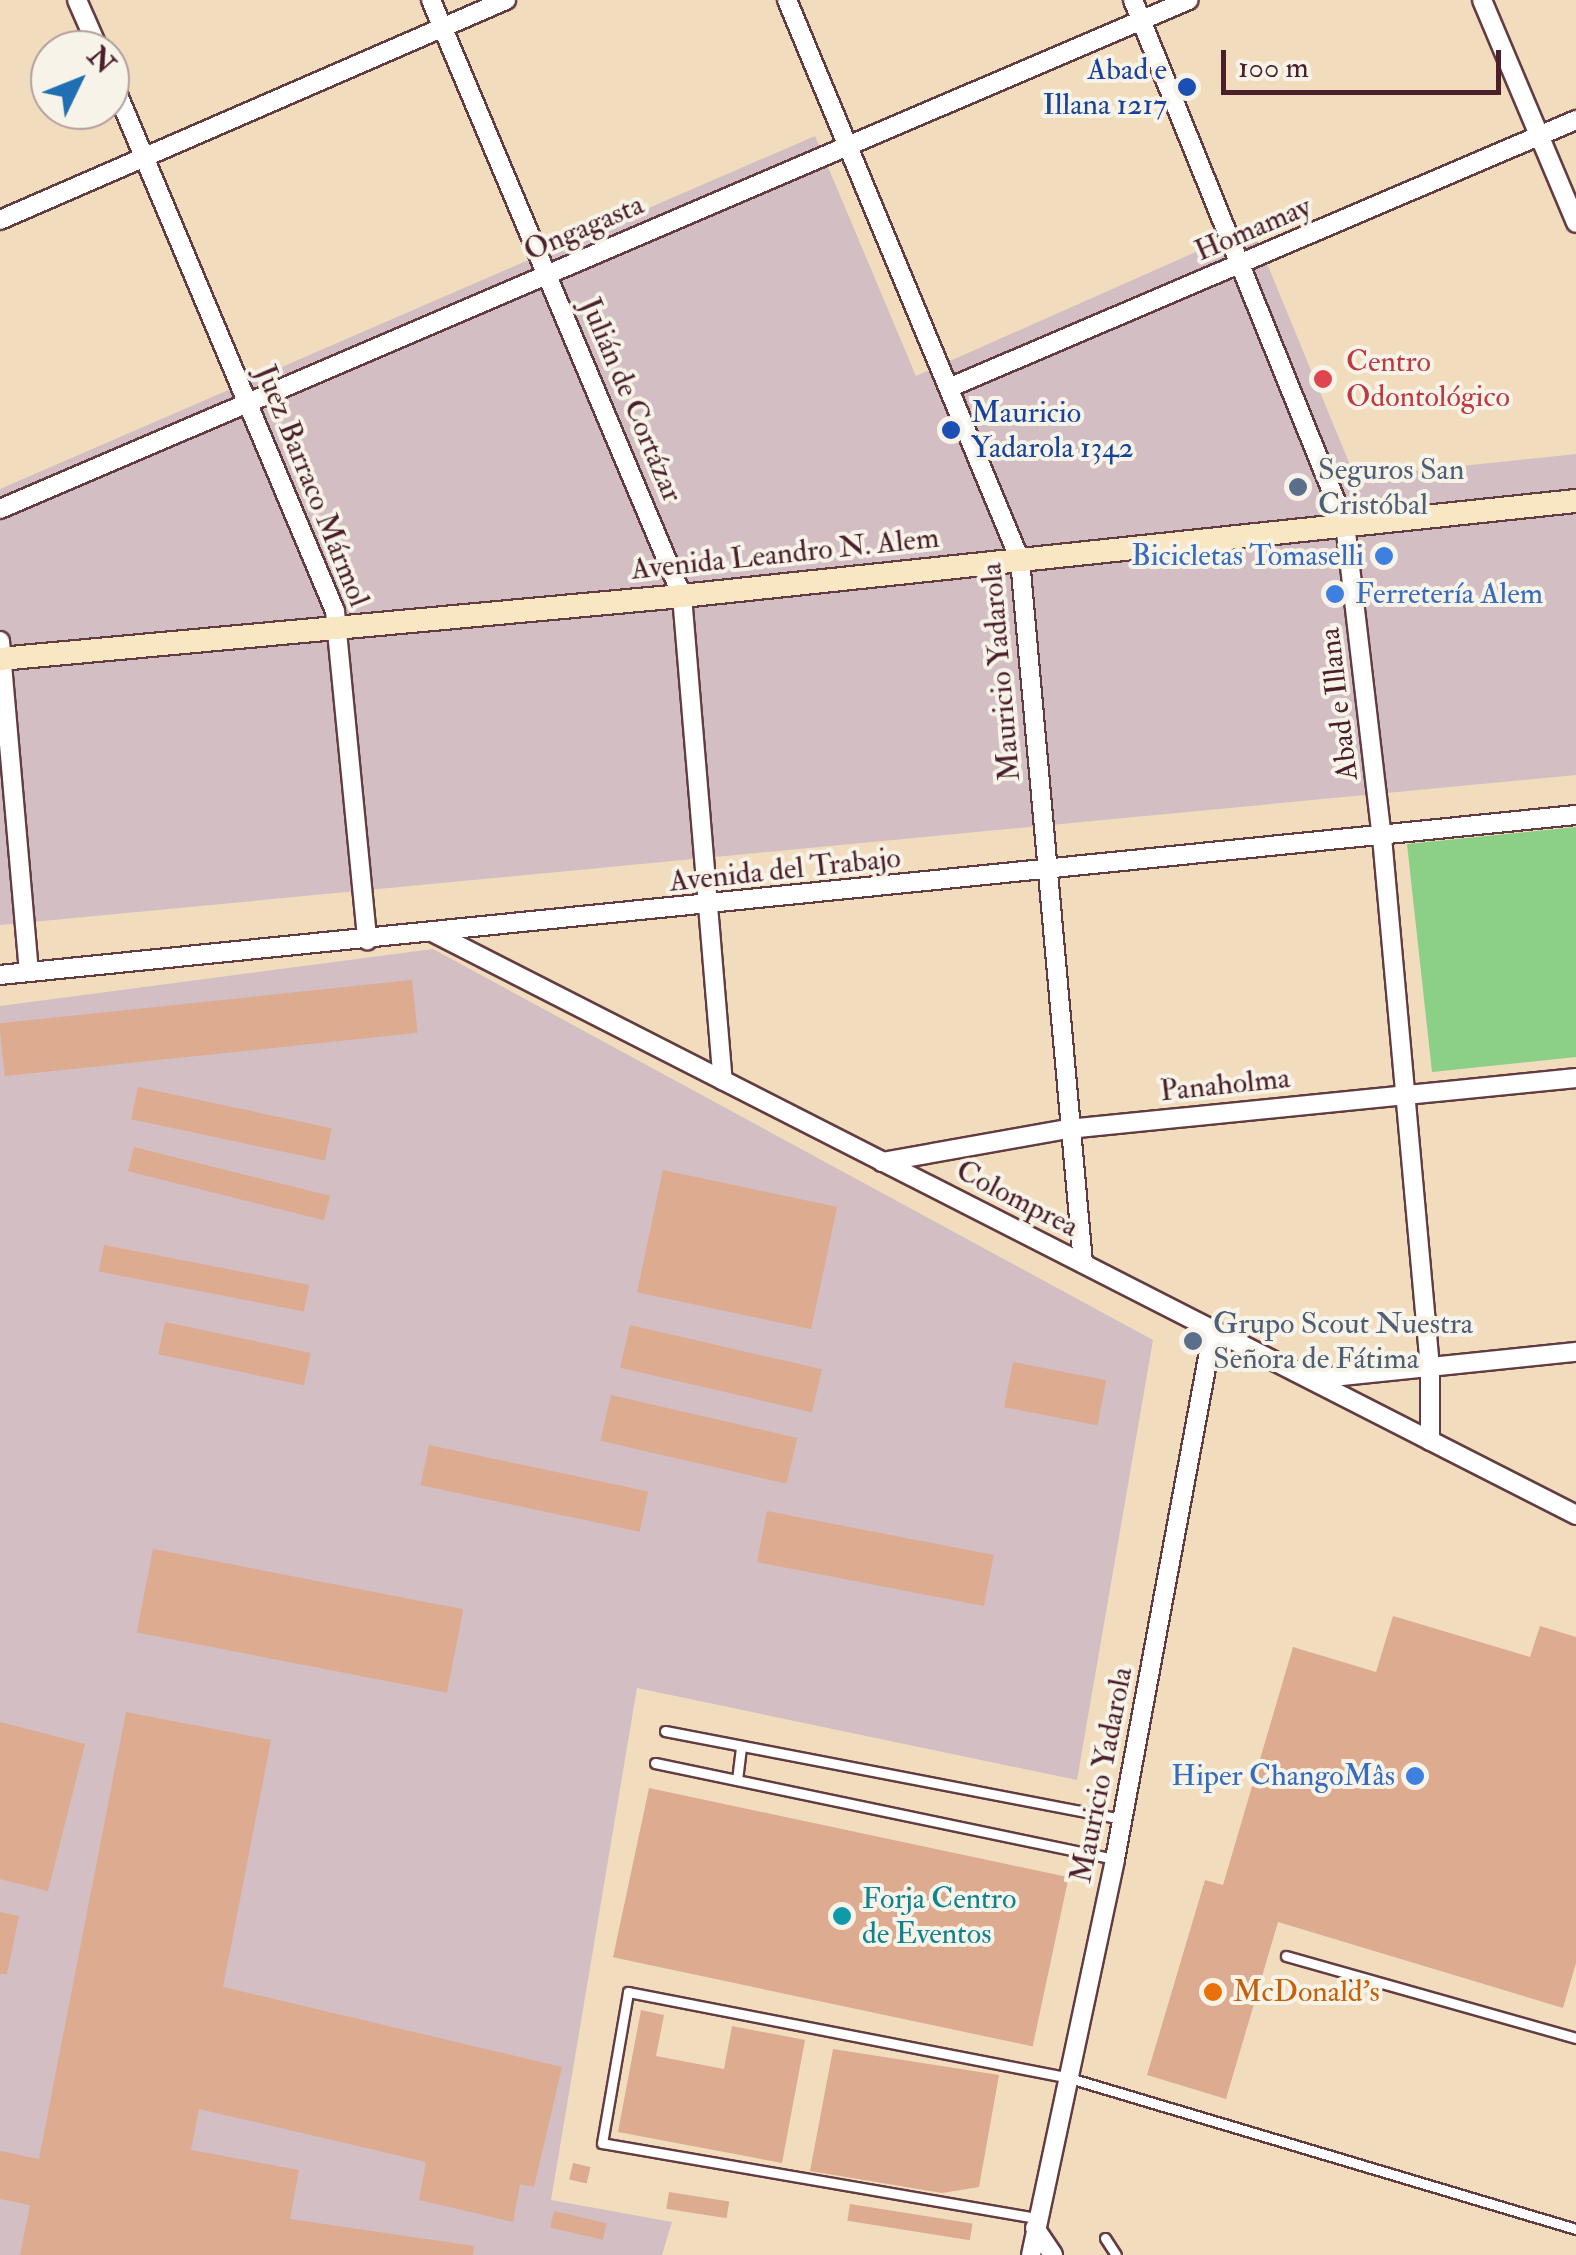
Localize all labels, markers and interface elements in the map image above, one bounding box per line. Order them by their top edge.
north arrow [30,30,130,130]
scale bar [1226,30,1506,92]
text: N [79,39,122,82]
text: 100 m [1238,49,1309,86]
place label: Abad e Illana 1217 [1043,52,1167,122]
marker: Abad e Illana 1217 [1176,76,1198,98]
street label: Ongagasta [519,187,649,269]
street label: Homamay [1189,188,1317,270]
street label: Julián de Cortázar [572,293,690,507]
place label: Centro Odontológico [1346,344,1510,414]
street label: Juez Barraco Mármol [247,360,377,612]
marker: Centro Odontológico [1310,366,1336,392]
place label: Mauricio Yadarola 1342 [971,395,1134,466]
marker: Mauricio Yadarola 1342 [940,419,962,441]
place label: Seguros San Cristóbal [1318,452,1464,522]
marker: Seguros San Cristóbal [1287,476,1309,498]
street label: Avenida Leandro N. Alem [629,520,941,588]
place label: Bicicletas Tomaselli [1131,538,1364,574]
marker: Bicicletas Tomaselli [1373,545,1395,567]
street label: Mauricio Yadarola [974,561,1028,783]
place label: Ferretería Alem [1355,576,1543,612]
marker: Ferretería Alem [1324,583,1346,605]
street label: Abad e Illana [1312,626,1366,782]
street label: Avenida del Trabajo [667,840,903,900]
street label: Panaholma [1158,1060,1292,1110]
street label: Colomprea [950,1153,1084,1245]
place label: Grupo Scout Nuestra Señora de Fátima [1213,1306,1473,1376]
marker: Grupo Scout Nuestra Señora de Fátima [1182,1330,1204,1352]
street label: Mauricio Yadarola [1063,1664,1141,1886]
place label: Hiper ChangoMâs [1171,1758,1395,1794]
marker: Hiper ChangoMâs [1404,1765,1426,1787]
place label: Forja Centro de Eventos [862,1881,1016,1952]
marker: Forja Centro de Eventos [831,1905,853,1927]
place label: McDonald's [1233,1974,1380,2010]
marker: McDonald's [1202,1981,1224,2003]

